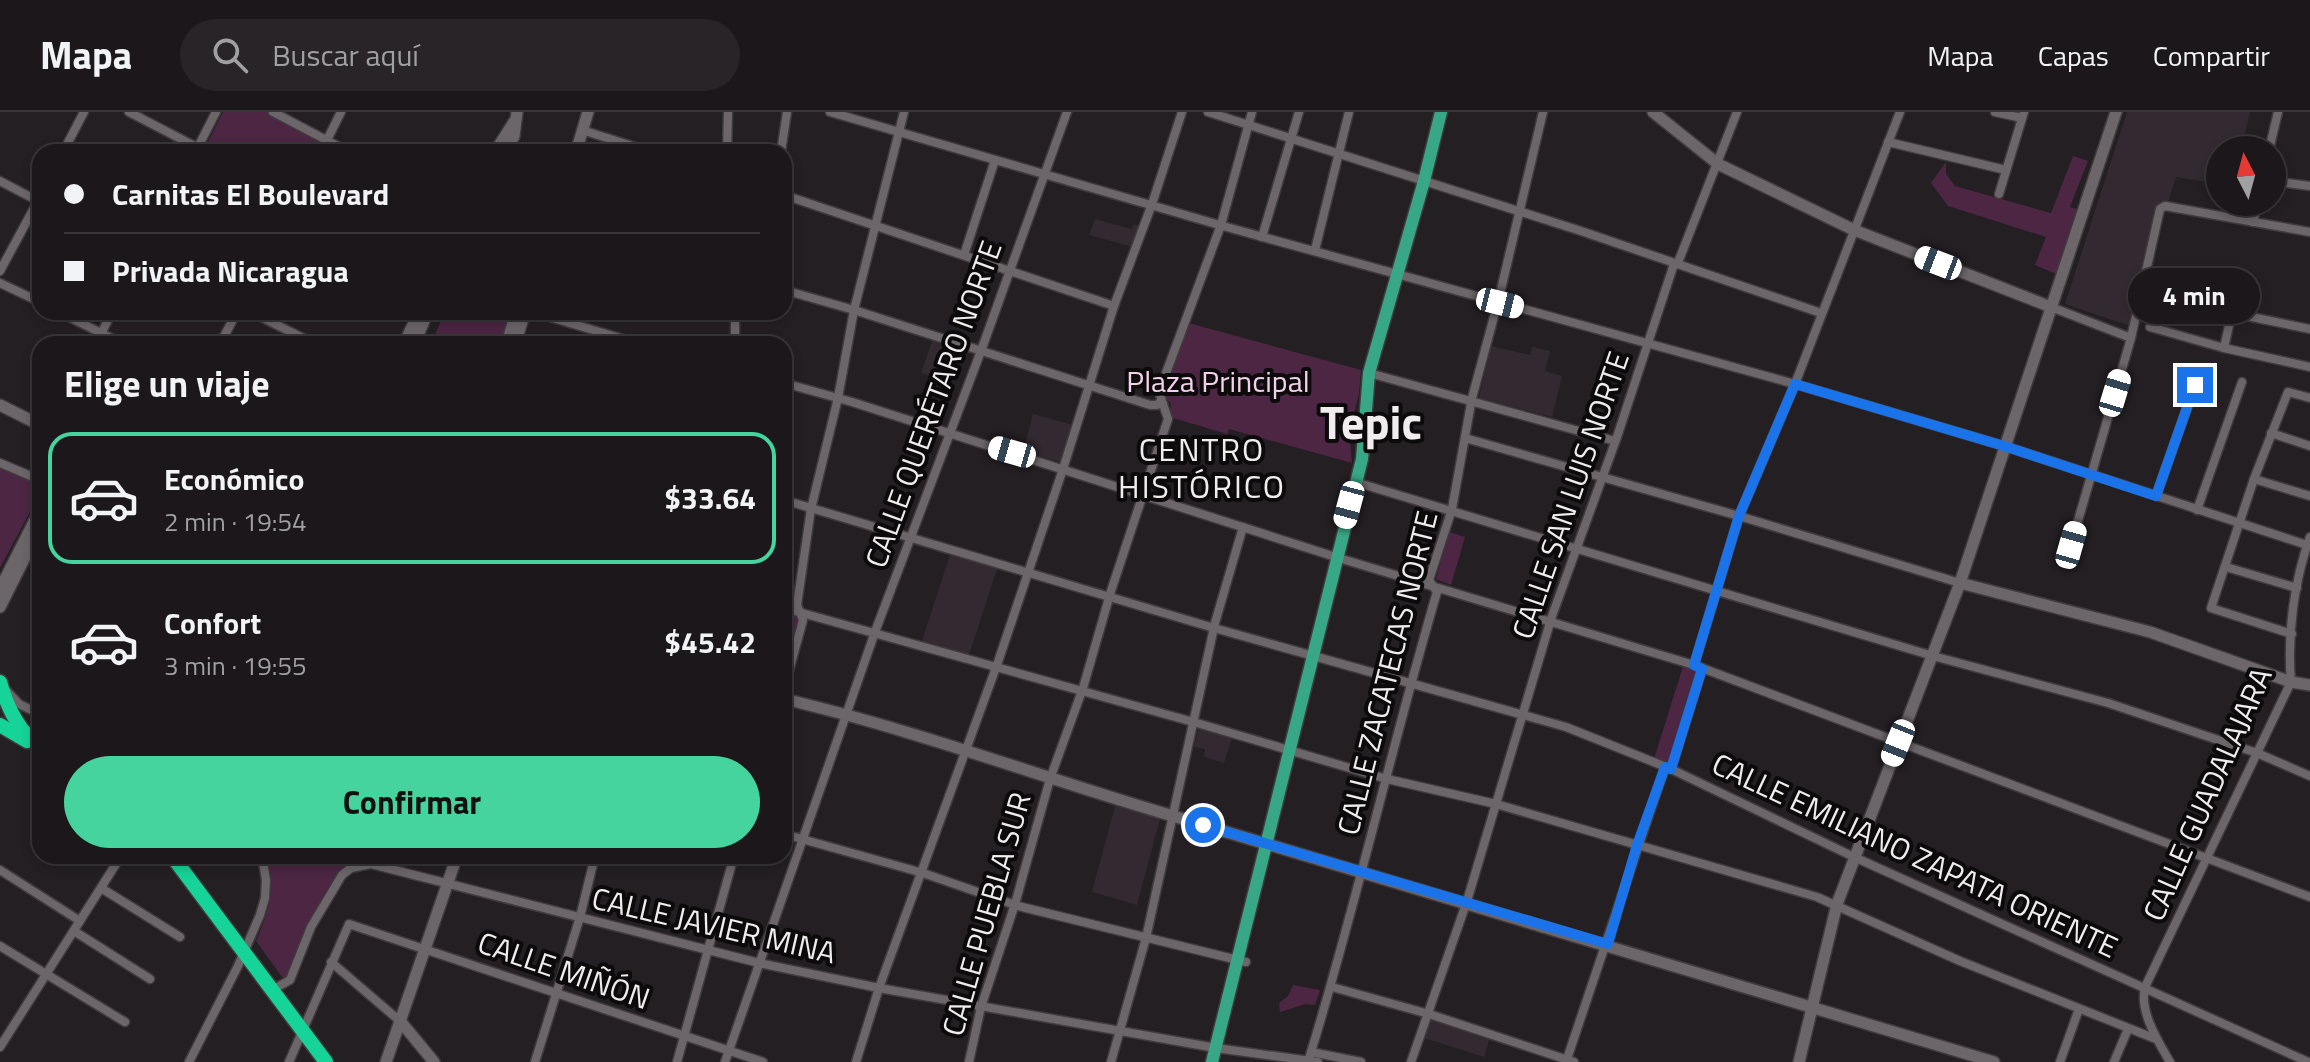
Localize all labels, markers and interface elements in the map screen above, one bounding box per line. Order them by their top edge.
search box [180,19,740,91]
text: Mapa [40,26,132,84]
text: Buscar aquí [272,32,419,78]
icon: search [208,33,252,77]
text: Mapa [1927,34,1994,77]
text: Capas [2038,34,2109,77]
text: Compartir [2153,34,2270,77]
north arrow [2206,136,2286,216]
map controls [2206,136,2286,216]
text: Carnitas El Boulevard [112,171,389,217]
street label: CALLE QUERÉTARO NORTE [852,234,1014,574]
car [1911,243,1965,283]
text: Privada Nicaragua [112,248,349,294]
callout: 4 min [2129,269,2261,325]
text: 4 min [2162,276,2226,315]
car [1474,286,1526,320]
street label: CALLE SAN LUIS NORTE [1499,345,1641,645]
text: Elige un viaje [64,356,270,411]
park label: Plaza Principal [1126,358,1310,404]
car [2097,367,2133,419]
route end [2177,367,2213,403]
district label: Tepic [1320,387,1422,457]
district label: CENTRO HISTÓRICO [1118,425,1286,510]
car [986,434,1038,470]
text: Económico [164,456,304,502]
icon: car [68,462,140,534]
text: $33.64 [664,475,756,521]
car [1331,479,1367,531]
text: 2 min · 19:54 [164,502,307,541]
street label: CALLE ZACATECAS NORTE [1325,506,1449,840]
car [2053,519,2089,571]
text: Confort [164,600,261,646]
icon: car [68,606,140,678]
text: $45.42 [664,619,756,665]
text: 3 min · 19:55 [164,646,307,685]
street label: CALLE GUADALAJARA [2130,660,2284,928]
car [1878,716,1918,770]
street label: CALLE EMILIANO ZAPATA ORIENTE [1705,741,2125,969]
button: Confirmar [64,756,760,848]
street label: CALLE PUEBLA SUR [929,787,1043,1041]
route start [1185,807,1221,843]
street label: CALLE JAVIER MINA [587,875,841,975]
street label: CALLE MIÑÓN [472,919,656,1021]

